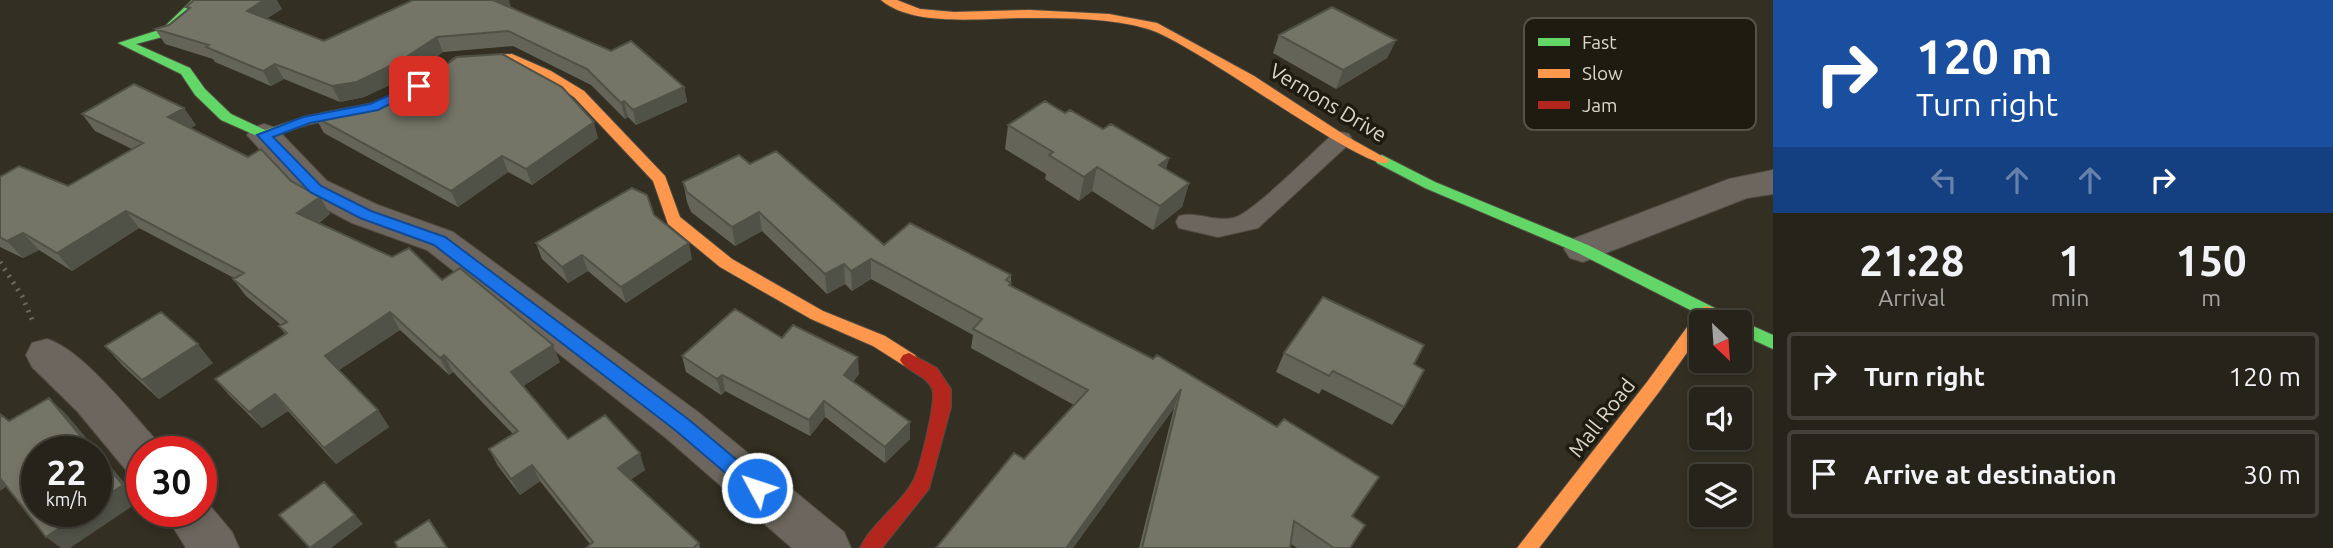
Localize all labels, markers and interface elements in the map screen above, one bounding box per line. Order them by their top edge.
legend [1524,18,1756,130]
icon: right [1801,28,1892,119]
text: 120 m [1916,28,2053,83]
text: Fast [1582,31,1617,53]
pin [389,56,449,116]
street label: Vernons Drive [1266,58,1391,146]
text: Slow [1582,62,1623,84]
icon: arrive [400,67,438,105]
text: Turn right [1916,86,2058,122]
text: Jam [1582,94,1618,116]
icon: left [1925,161,1963,199]
icon: ahead [1998,161,2036,199]
icon: ahead [2071,161,2109,199]
icon: right [2144,161,2182,199]
text: 21:28 [1859,237,1964,284]
text: 1 [2058,237,2082,284]
text: 150 [2176,237,2247,284]
text: Arrival [1878,285,1945,310]
text: min [2051,285,2089,310]
text: m [2201,285,2221,310]
north arrow [1689,310,1752,373]
map controls [1689,310,1752,527]
icon: right [1805,357,1843,395]
text: Turn right [1864,362,1985,391]
text: 120 m [2229,362,2301,391]
street label: Mall Road [1563,373,1639,462]
button: sound [1689,387,1752,450]
speed limit sign: 30 [126,436,217,527]
position arrow [720,451,794,525]
text: 22 [47,452,86,492]
icon: arrive [1805,455,1843,493]
text: Arrive at destination [1864,460,2117,489]
text: 30 m [2243,460,2301,489]
button: layers [1689,464,1752,527]
text: km/h [46,489,87,509]

